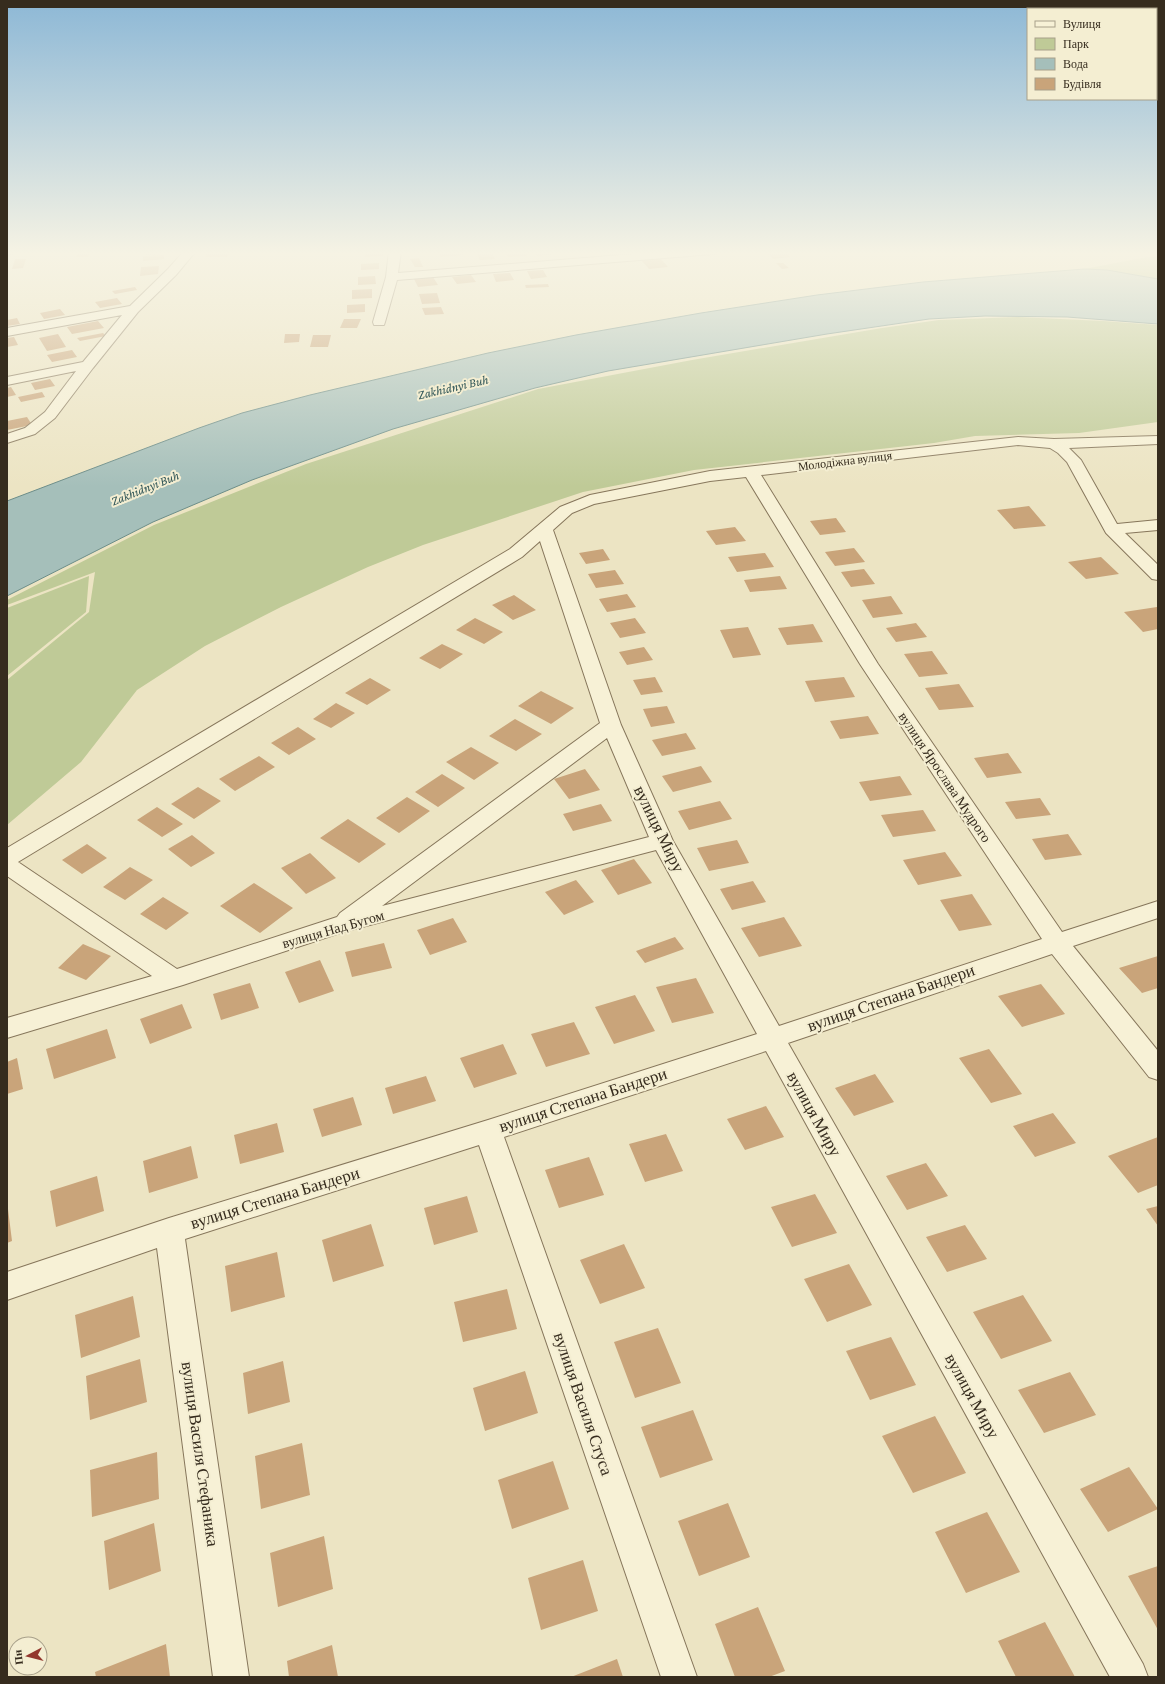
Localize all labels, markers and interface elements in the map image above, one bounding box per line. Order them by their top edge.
legend [1027,8,1157,100]
text: Вулиця [1063,17,1101,31]
text: Парк [1063,37,1089,51]
text: Вода [1063,57,1089,71]
text: Будівля [1063,77,1102,91]
water label: Zakhidnyi Buh [416,372,490,402]
street label: Молодіжна вулиця [797,448,893,474]
water label: Zakhidnyi Buh [109,468,181,508]
street label: вулиця Ярослава Мудрого [895,709,995,845]
street label: вулиця Миру [630,783,688,876]
street label: вулиця Над Бугом [280,907,386,951]
street label: вулиця Степана Бандери [805,960,977,1036]
street label: вулиця Степана Бандери [497,1064,669,1136]
street label: вулиця Миру [783,1068,845,1160]
street label: вулиця Степана Бандери [188,1163,362,1233]
street label: вулиця Василя Стуса [550,1330,617,1478]
street label: вулиця Миру [941,1350,1003,1442]
street label: вулиця Василя Стефаника [178,1360,222,1548]
north arrow [8,1636,48,1676]
text: Пн [11,1648,25,1665]

